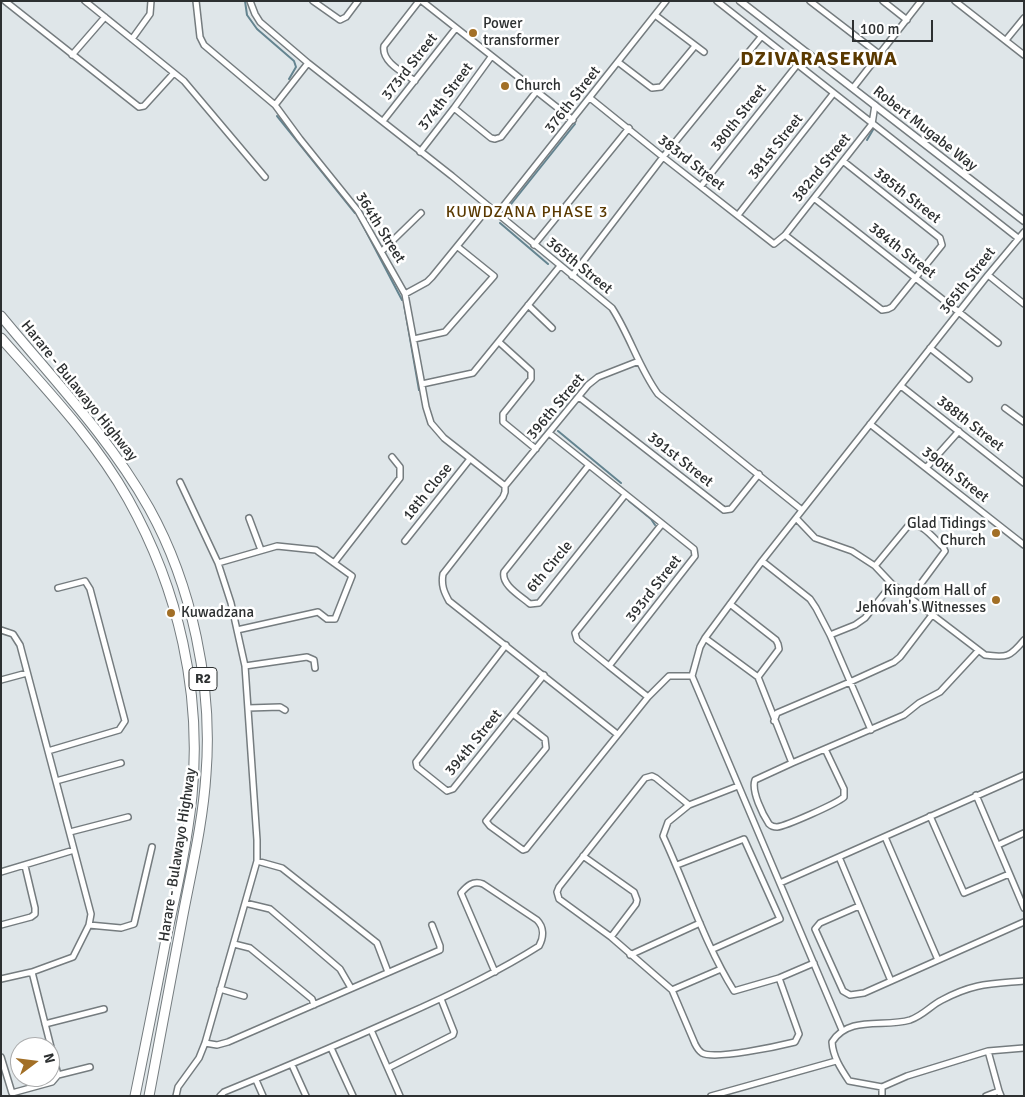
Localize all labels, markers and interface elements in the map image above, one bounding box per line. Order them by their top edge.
scale bar [855,10,936,42]
place label: Power transformer [483,15,559,50]
text: 100 m [860,20,900,38]
marker: Power transformer [467,27,479,39]
street label: 373rd Street [378,30,442,104]
district label: DZIVARASEKWA [739,48,899,72]
street label: 374th Street [415,60,477,134]
street label: 376th Street [541,63,605,137]
place label: Church [515,77,561,95]
marker: Church [499,80,511,92]
street label: 380th Street [707,81,771,155]
street label: Robert Mugabe Way [869,83,981,175]
street label: 381st Street [745,111,807,183]
street label: 382nd Street [789,130,855,206]
street label: 383rd Street [654,131,728,195]
street label: 385th Street [870,164,944,228]
street label: 364th Street [351,189,409,267]
district label: KUWDZANA PHASE 3 [444,203,610,223]
street label: 384th Street [865,219,939,283]
street label: 365th Street [542,234,616,298]
street label: 365th Street [936,244,1000,318]
street label: Harare - Bulawayo Highway [17,317,141,465]
street label: 396th Street [523,371,589,443]
street label: 388th Street [933,392,1007,456]
street label: 391st Street [644,429,716,491]
street label: 390th Street [918,443,992,507]
street label: 18th Close [400,460,456,524]
place label: Glad Tidings Church [907,515,986,550]
marker: Glad Tidings Church [990,527,1002,539]
street label: 6th Circle [523,537,577,597]
street label: 393rd Street [622,552,686,626]
place label: Kingdom Hall of Jehovah's Witnesses [856,582,986,617]
marker: Kingdom Hall of Jehovah's Witnesses [990,594,1002,606]
place label: Kuwadzana [181,604,254,622]
marker: Kuwadzana [165,607,177,619]
road number: R2 [189,668,217,691]
street label: 394th Street [442,706,506,780]
street label: Harare - Bulawayo Highway [155,767,201,943]
north arrow [10,1037,60,1087]
text: N [40,1051,58,1065]

